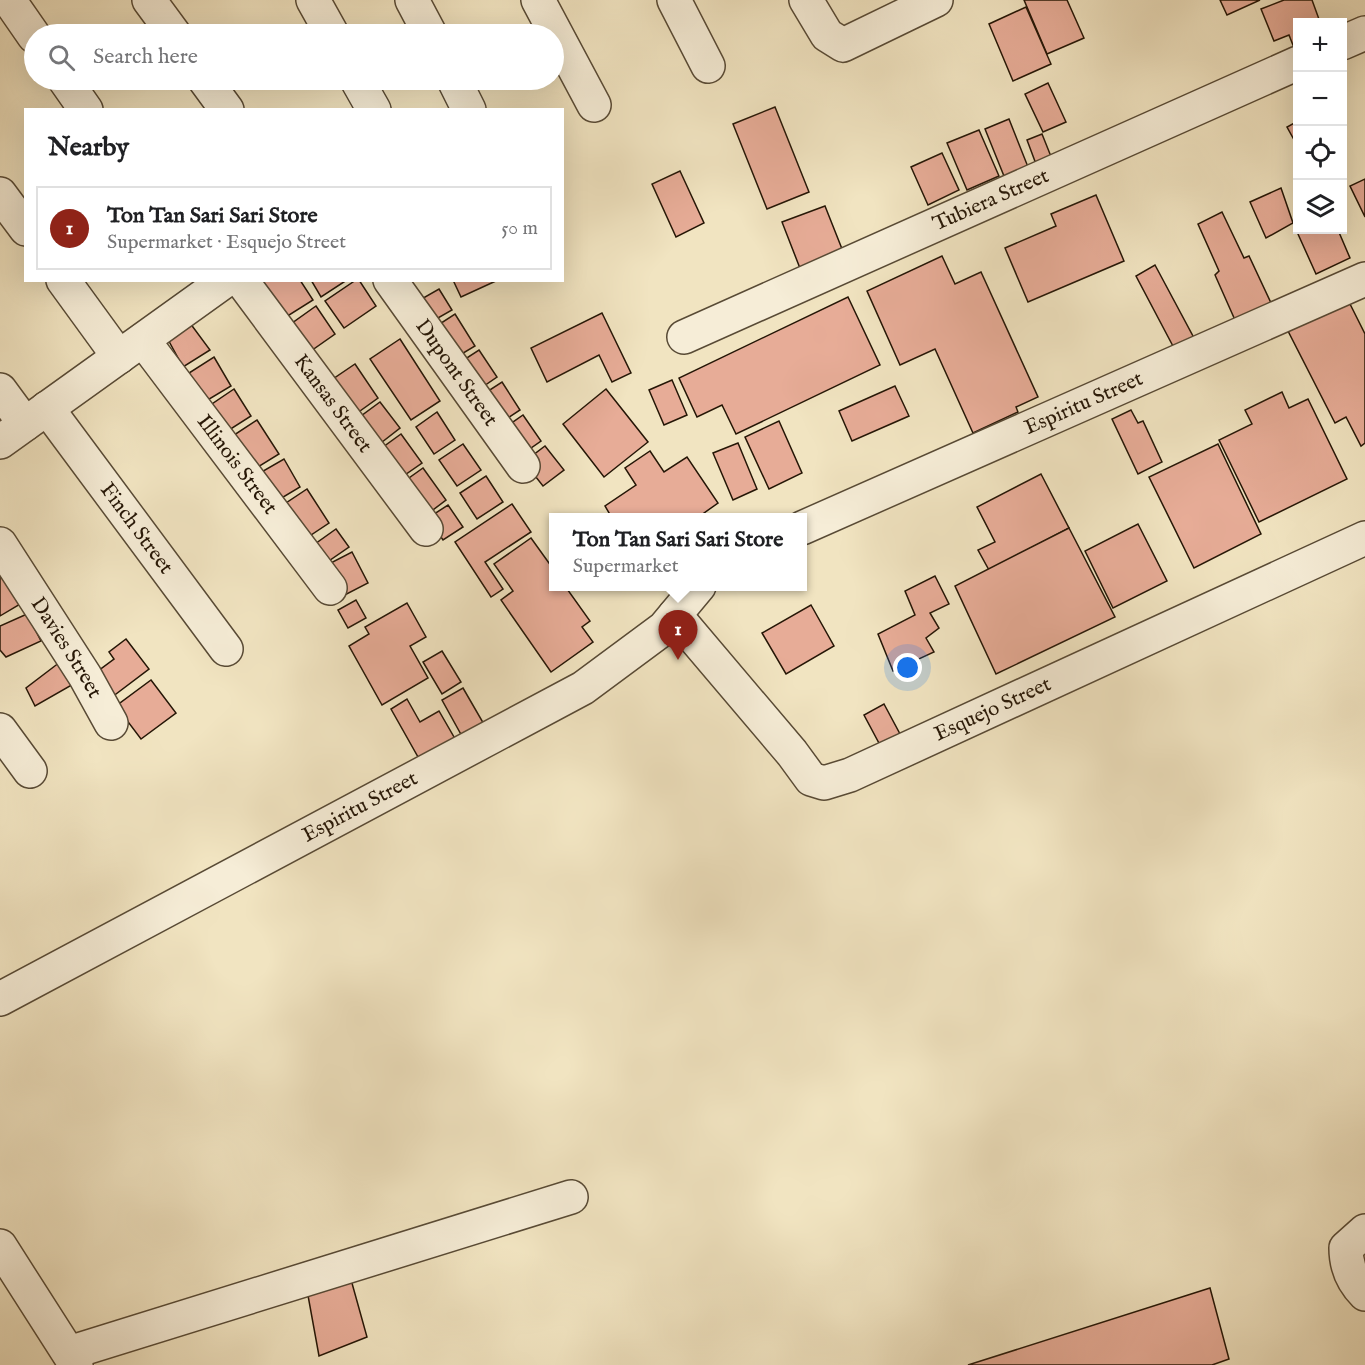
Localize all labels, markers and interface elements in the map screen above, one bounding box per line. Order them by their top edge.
map controls [1293,18,1347,234]
button: + [1293,18,1347,72]
search box [24,24,564,90]
icon: search [45,41,78,74]
text: Search here [93,43,198,71]
button: − [1293,72,1347,126]
button: locate [1293,126,1347,180]
text: Nearby [48,131,129,164]
street label: Tubiera Street [929,162,1053,238]
button: layers [1293,180,1347,234]
text: Ton Tan Sari Sari Store [107,202,318,230]
text: 1 [66,216,73,241]
text: 50 m [501,216,538,241]
text: Supermarket · Esquejo Street [107,230,346,255]
street label: Dupont Street [409,314,504,432]
street label: Kansas Street [287,349,378,458]
street label: Espiritu Street [1020,365,1147,441]
street label: Illinois Street [190,409,283,520]
street label: Finch Street [94,477,179,579]
popup [549,513,807,591]
text: Ton Tan Sari Sari Store [573,526,783,554]
text: Supermarket [573,554,679,579]
street label: Davies Street [24,592,108,703]
pin: 1 [658,610,698,660]
your location [893,653,922,682]
street label: Esquejo Street [930,671,1056,748]
street label: Espiritu Street [298,765,422,849]

